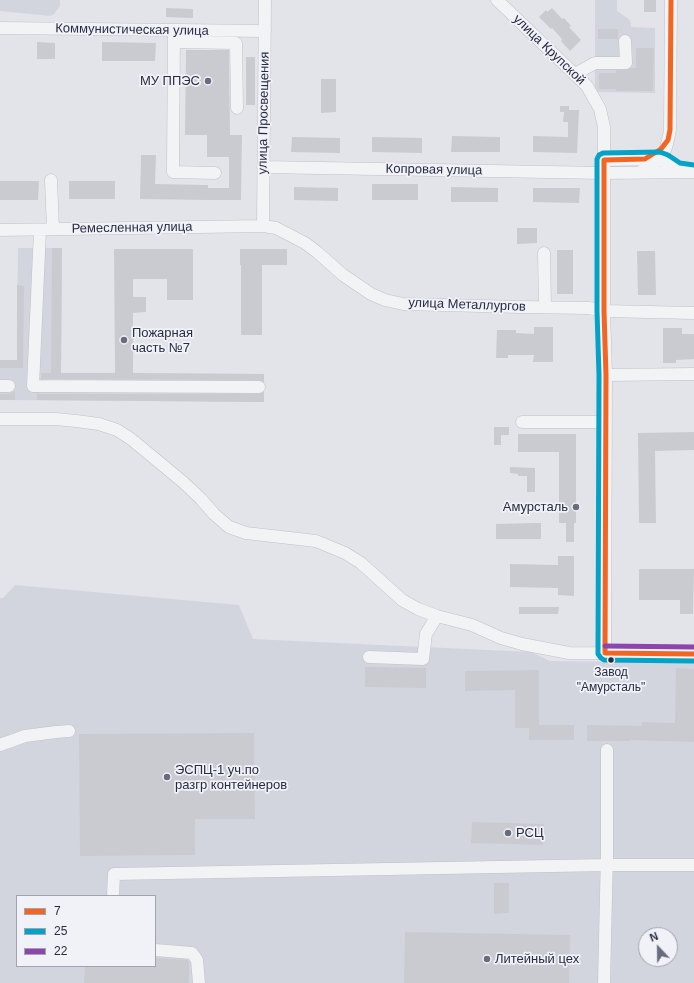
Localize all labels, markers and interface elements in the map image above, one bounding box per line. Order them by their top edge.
street label: улица Крупской [510,12,588,88]
street label: Коммунистическая улица [55,21,209,39]
street label: улица Просвещения [255,51,273,175]
place label: МУ ППЭС [140,73,200,89]
marker: МУ ППЭС [203,76,213,86]
street label: Копровая улица [386,161,482,179]
street label: Ремесленная улица [71,219,193,237]
street label: улица Металлургов [408,295,526,315]
place label: Пожарная часть №7 [132,325,193,356]
marker: Пожарная часть №7 [119,335,129,345]
place label: Амурсталь [503,499,568,515]
marker: Амурсталь [571,502,581,512]
marker: Завод "Амурсталь" [606,655,616,665]
place label: Завод "Амурсталь" [577,666,645,694]
place label: ЭСПЦ-1 уч.по разгр контейнеров [175,762,287,793]
marker: ЭСПЦ-1 уч.по разгр контейнеров [162,772,172,782]
place label: РСЦ [516,825,544,841]
marker: РСЦ [503,828,513,838]
legend [16,895,156,967]
text: 7 [54,904,61,918]
text: 25 [54,924,67,938]
north arrow [638,927,678,967]
text: N [648,930,660,944]
text: 22 [54,944,67,958]
place label: Литейный цех [495,951,579,967]
marker: Литейный цех [482,954,492,964]

